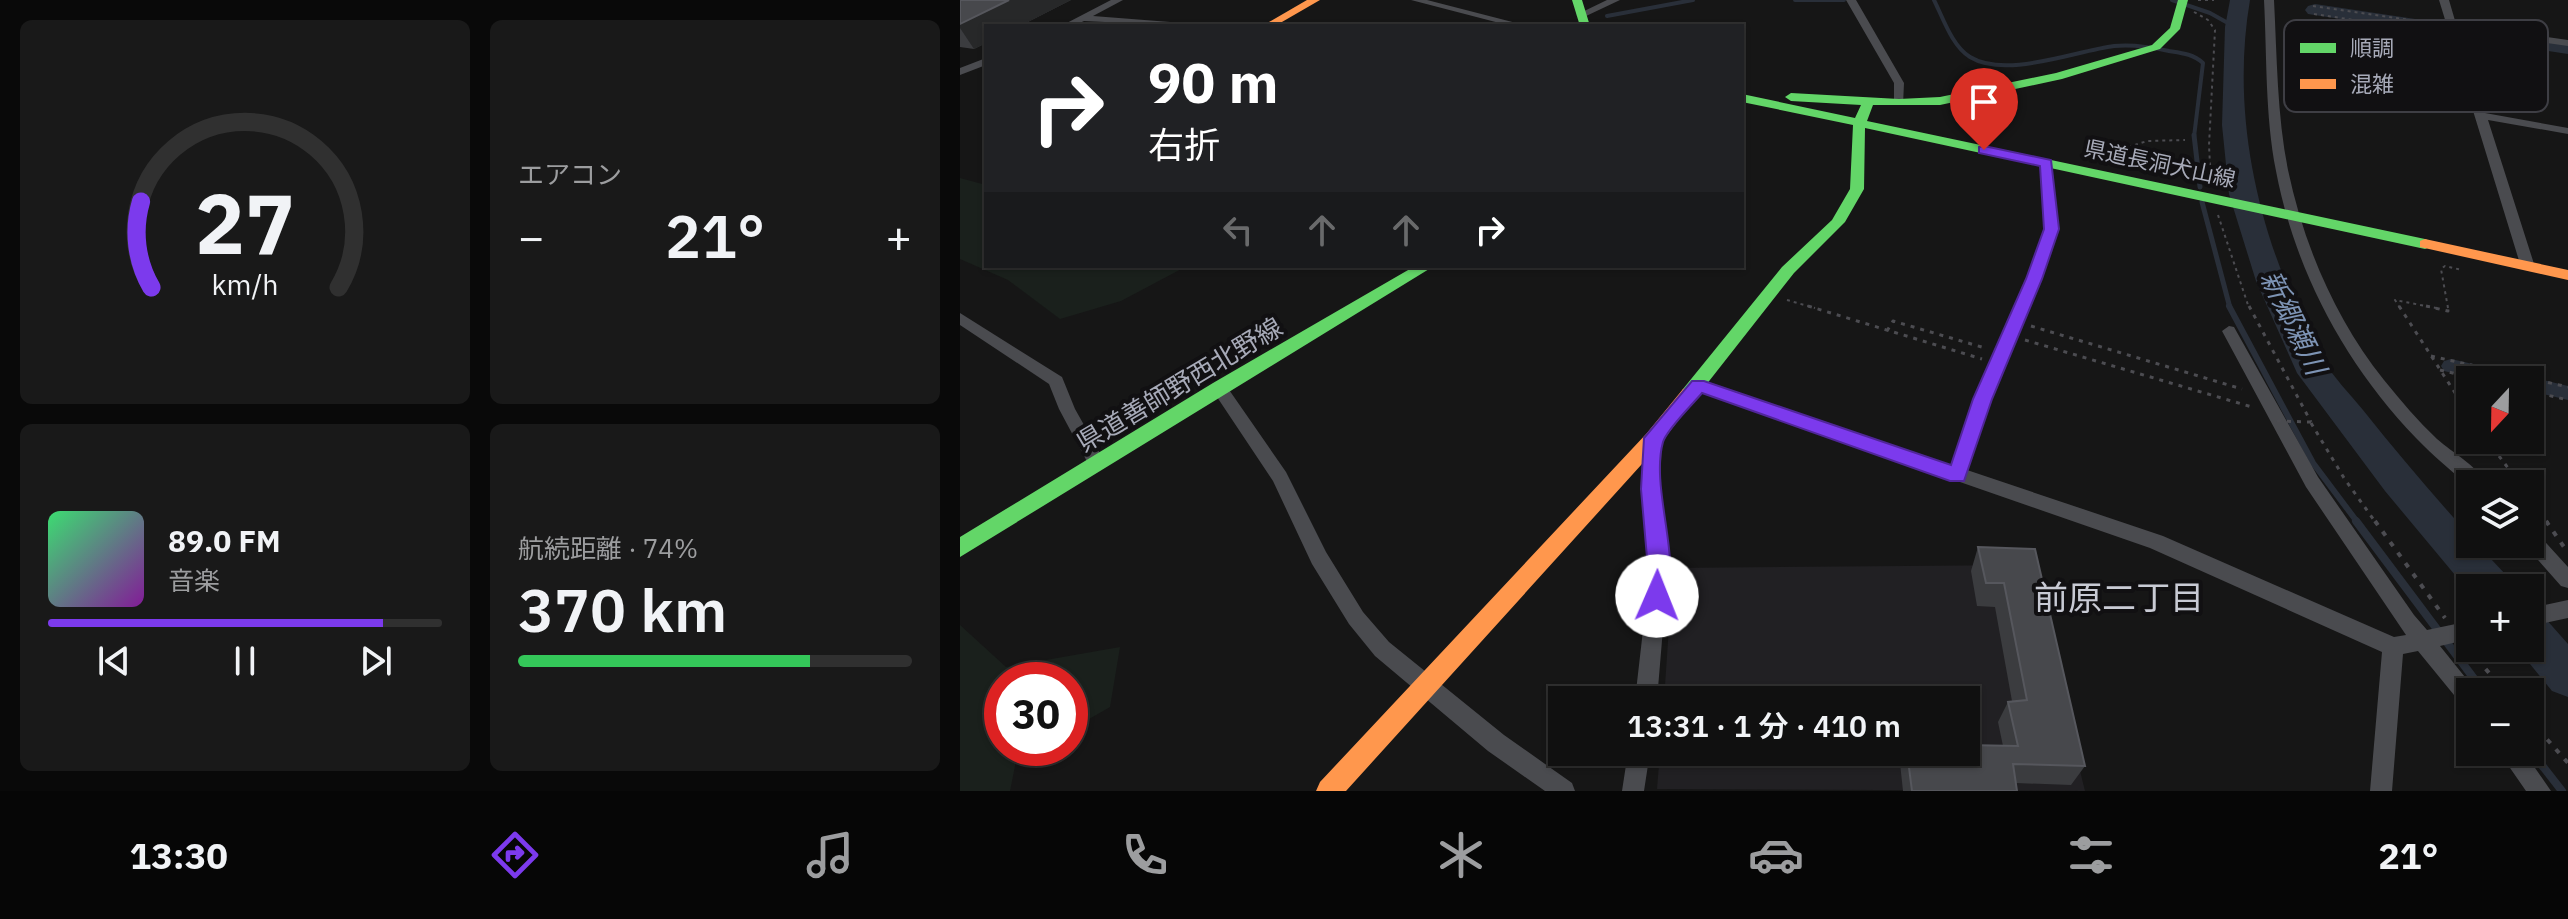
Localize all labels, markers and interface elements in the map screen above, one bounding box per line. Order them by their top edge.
legend [2284,20,2548,112]
text: 順調 [2350,33,2394,62]
text: 90 m [1148,46,1278,118]
icon: right [1016,56,1120,160]
pin [1950,68,2018,150]
text: 混雑 [2350,69,2394,98]
icon: arrive [1962,80,2006,124]
text: 右折 [1148,121,1220,168]
street label: 県道長洞犬山線 [2082,133,2238,193]
text: エアコン [518,157,622,191]
text: 27 [195,168,295,276]
text: 21° [665,196,765,275]
text: − [518,208,544,265]
text: + [886,208,912,265]
icon: left [1216,208,1260,252]
icon: ahead [1300,208,1344,252]
icon: ahead [1384,208,1428,252]
icon: right [1468,208,1512,252]
water label: 新郷瀬川 [2253,264,2336,383]
text: km/h [211,266,279,303]
street label: 県道善師野西北野線 [1070,309,1288,459]
north arrow [2456,366,2544,454]
map controls [2456,366,2544,766]
button: layers [2456,470,2544,558]
text: 89.0 FM [168,521,281,560]
text: 航続距離 · 74% [518,531,698,565]
position arrow [1615,554,1699,638]
text: 音楽 [168,563,220,597]
text: 370 km [518,570,727,649]
button: + [2456,574,2544,662]
district label: 前原二丁目 [2034,575,2204,619]
icon: previous [92,639,136,683]
icon: pause [223,639,267,683]
icon: next [354,639,398,683]
speed limit sign: 30 [984,662,1088,766]
button: − [2456,678,2544,766]
text: 13:31 · 1 分 · 410 m [1627,706,1901,745]
icon: directions [487,827,543,883]
icon: music [802,827,858,883]
icon: phone [1117,827,1173,883]
icon: climate [1433,827,1489,883]
icon: car [1748,827,1804,883]
icon: filters [2063,827,2119,883]
text: 13:30 [130,832,228,879]
text: 21° [2378,832,2438,879]

